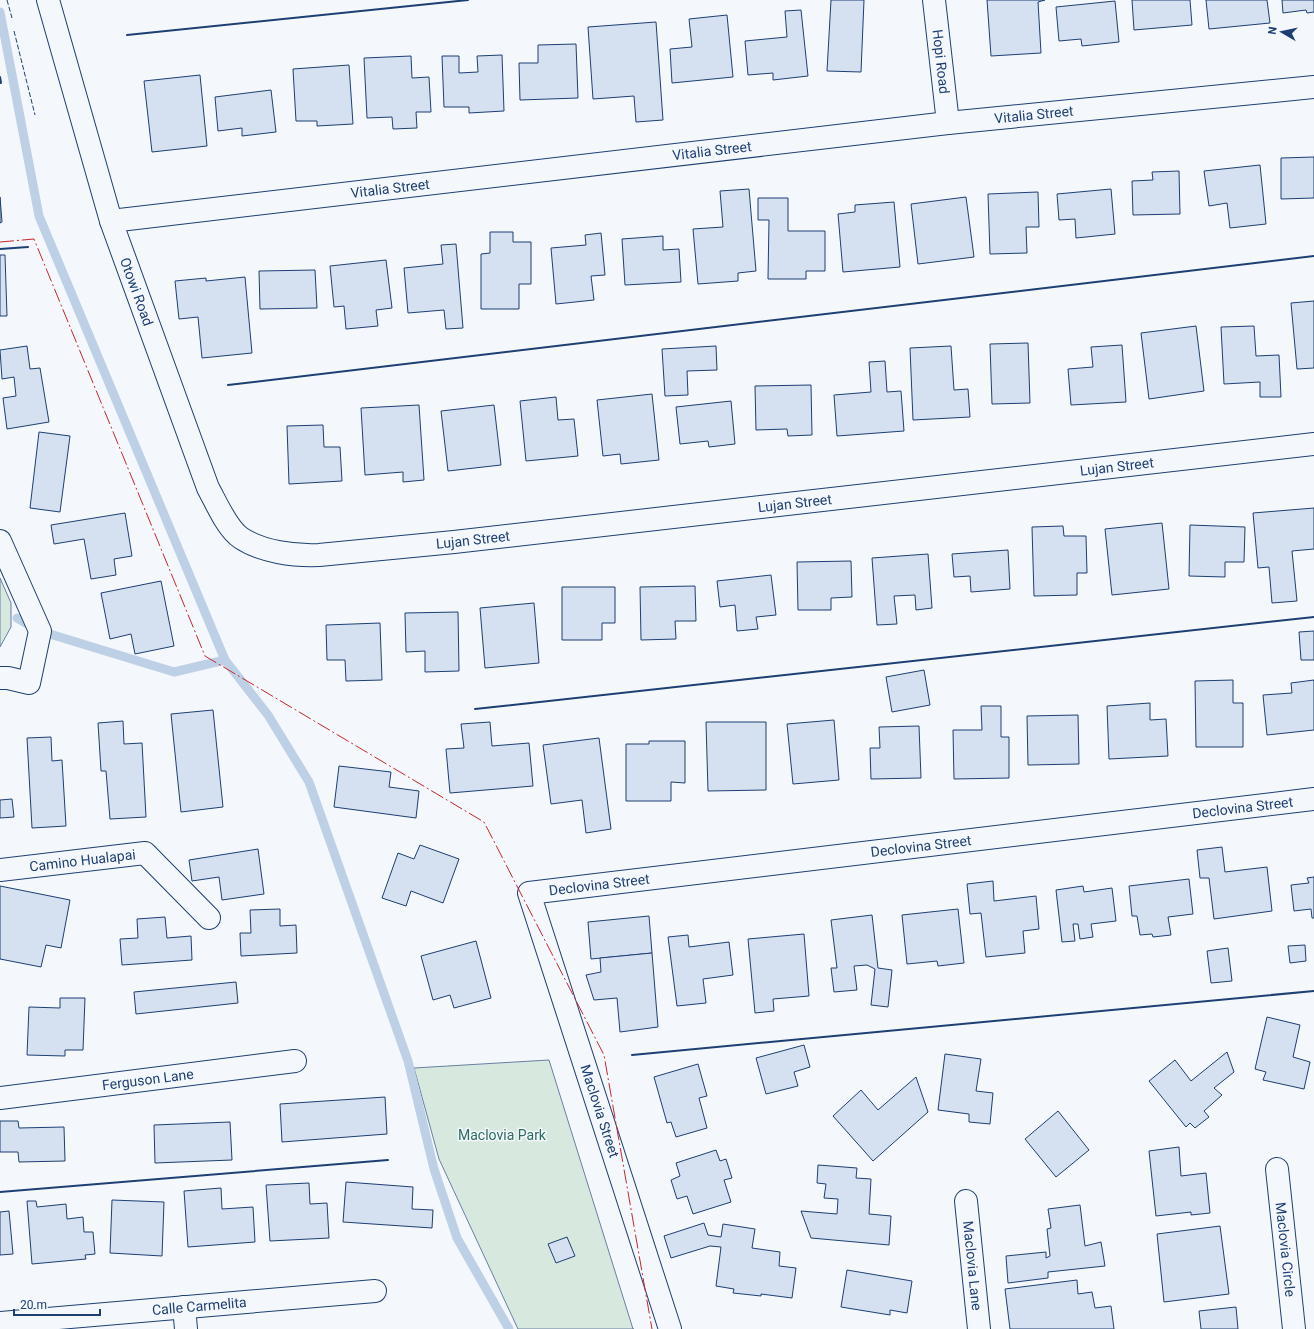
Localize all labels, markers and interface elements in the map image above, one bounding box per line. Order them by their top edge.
north arrow [1262,12,1302,52]
text: N [1266,25,1280,35]
street label: Hopi Road [929,28,953,95]
street label: Vitalia Street [994,103,1075,126]
street label: Vitalia Street [672,138,753,163]
street label: Vitalia Street [350,176,431,201]
street label: Otowi Road [117,255,156,328]
street label: Lujan Street [1079,454,1155,479]
street label: Lujan Street [757,491,833,515]
street label: Lujan Street [435,528,511,552]
street label: Declovina Street [1191,794,1294,822]
street label: Declovina Street [870,832,973,860]
street label: Camino Hualapai [28,846,136,875]
street label: Declovina Street [548,871,651,899]
street label: Maclovia Street [577,1063,623,1160]
street label: Ferguson Lane [101,1066,195,1093]
park label: Maclovia Park [458,1127,547,1143]
street label: Maclovia Circle [1273,1201,1299,1298]
street label: Maclovia Lane [960,1220,985,1311]
scale bar [14,1291,100,1317]
street label: Calle Carmelita [151,1294,247,1318]
text: 20 m [20,1298,47,1312]

